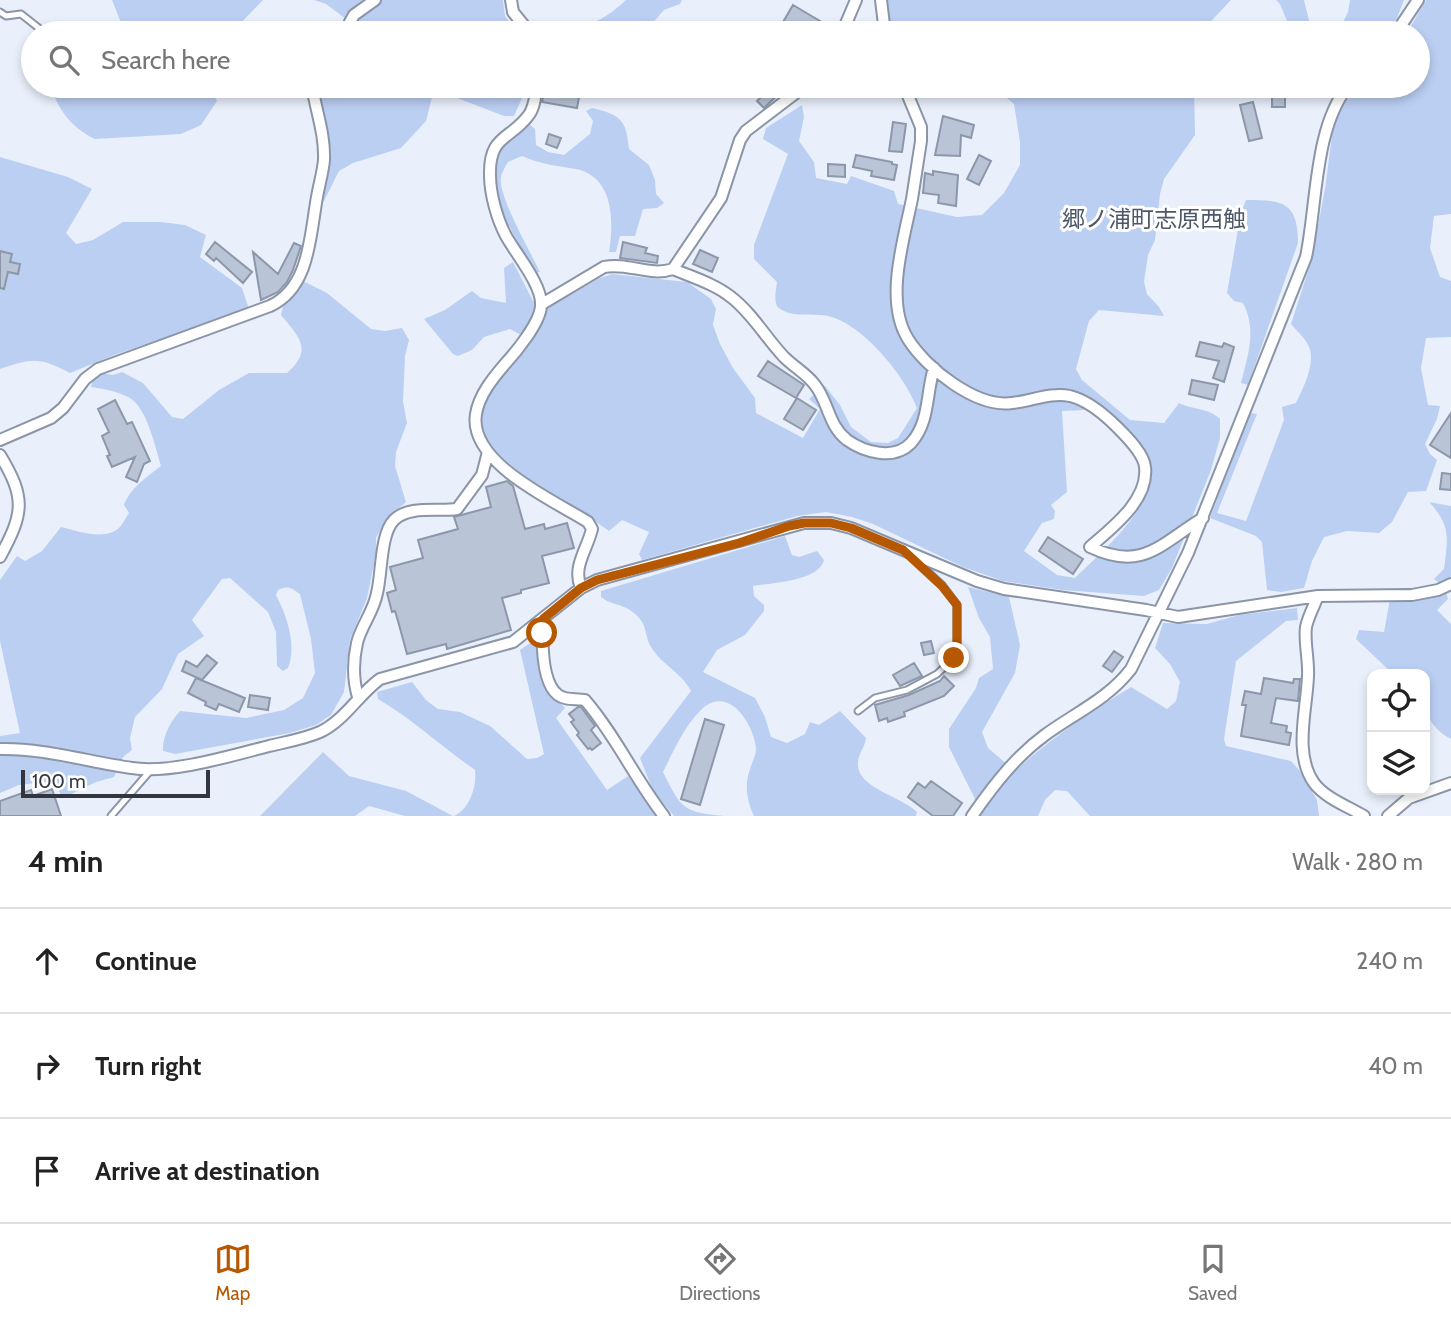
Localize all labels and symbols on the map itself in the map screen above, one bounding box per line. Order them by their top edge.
district label: 郷ノ浦町志原西触 [1062,205,1246,233]
route start [526,617,557,648]
route end [938,642,969,673]
scale bar [21,767,210,799]

